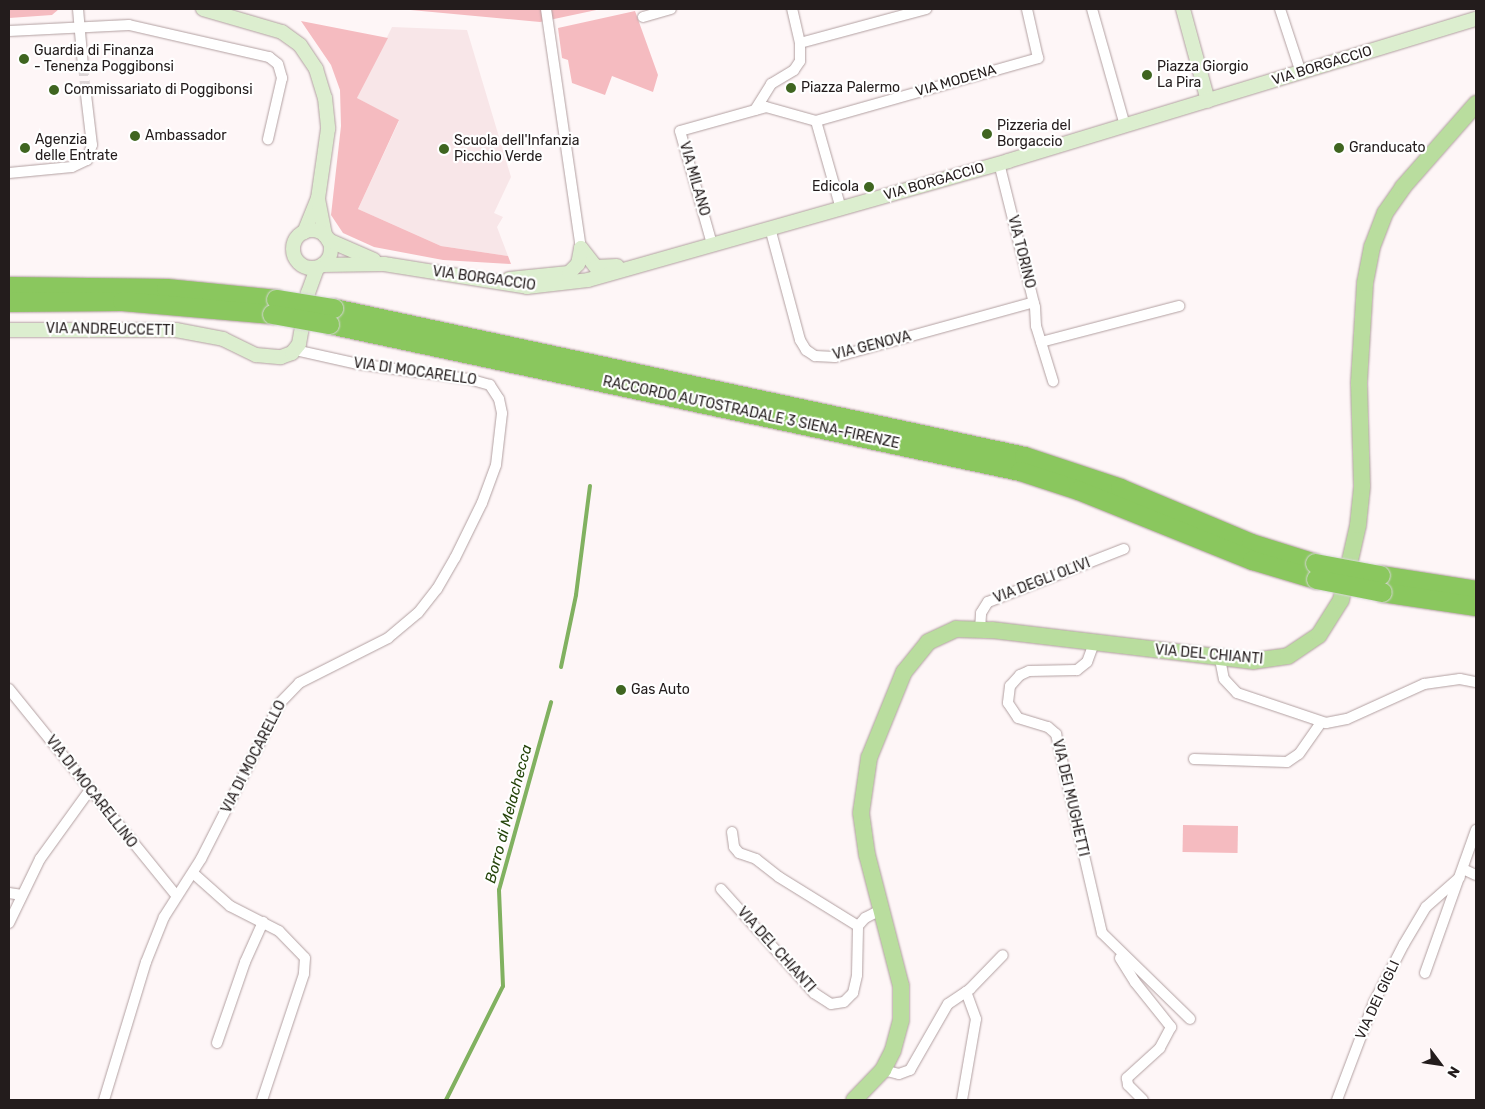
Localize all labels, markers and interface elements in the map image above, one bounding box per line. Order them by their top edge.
place label: Guardia di Finanza - Tenenza Poggibonsi [34,43,174,75]
street label: VIA BORGACCIO [1270,43,1374,89]
marker: Guardia di Finanza - Tenenza Poggibonsi [18,53,30,65]
place label: Piazza Giorgio La Pira [1157,59,1248,92]
street label: VIA MODENA [913,61,999,101]
marker: Piazza Giorgio La Pira [1141,69,1153,81]
place label: Piazza Palermo [801,80,900,96]
place label: Commissariato di Poggibonsi [64,82,253,98]
marker: Piazza Palermo [785,82,797,94]
marker: Commissariato di Poggibonsi [48,84,60,96]
place label: Pizzeria del Borgaccio [997,118,1071,150]
place label: Ambassador [145,128,227,144]
marker: Pizzeria del Borgaccio [981,128,993,140]
marker: Ambassador [129,130,141,142]
place label: Agenzia delle Entrate [35,132,118,164]
place label: Scuola dell'Infanzia Picchio Verde [454,133,579,166]
street label: VIA MILANO [675,140,713,218]
place label: Granducato [1349,140,1426,156]
marker: Agenzia delle Entrate [19,142,31,154]
marker: Granducato [1333,142,1345,154]
marker: Scuola dell'Infanzia Picchio Verde [438,143,450,155]
street label: VIA BORGACCIO [882,160,986,204]
place label: Edicola [812,179,859,195]
marker: Edicola [863,181,875,193]
street label: VIA TORINO [1004,213,1038,291]
street label: VIA BORGACCIO [431,263,537,295]
street label: VIA ANDREUCCETTI [45,320,175,340]
street label: VIA GENOVA [831,328,913,364]
street label: VIA DI MOCARELLO [352,355,478,389]
street label: RACCORDO AUTOSTRADALE 3 SIENA-FIRENZE [601,373,901,453]
street label: VIA DEGLI OLIVI [991,555,1093,607]
street label: VIA DEL CHIANTI [1154,642,1264,668]
place label: Gas Auto [631,682,690,698]
marker: Gas Auto [615,684,627,696]
street label: VIA DI MOCARELLO [218,698,290,816]
street label: VIA DI MOCARELLINO [42,732,140,852]
street label: VIA DEI MUGHETTI [1048,738,1092,858]
water label: Borro di Melachecca [482,743,536,885]
street label: VIA DEL CHIANTI [733,904,819,996]
street label: VIA DEI GIGLI [1352,958,1404,1042]
north arrow [1415,1039,1465,1089]
text: N [1443,1063,1463,1081]

